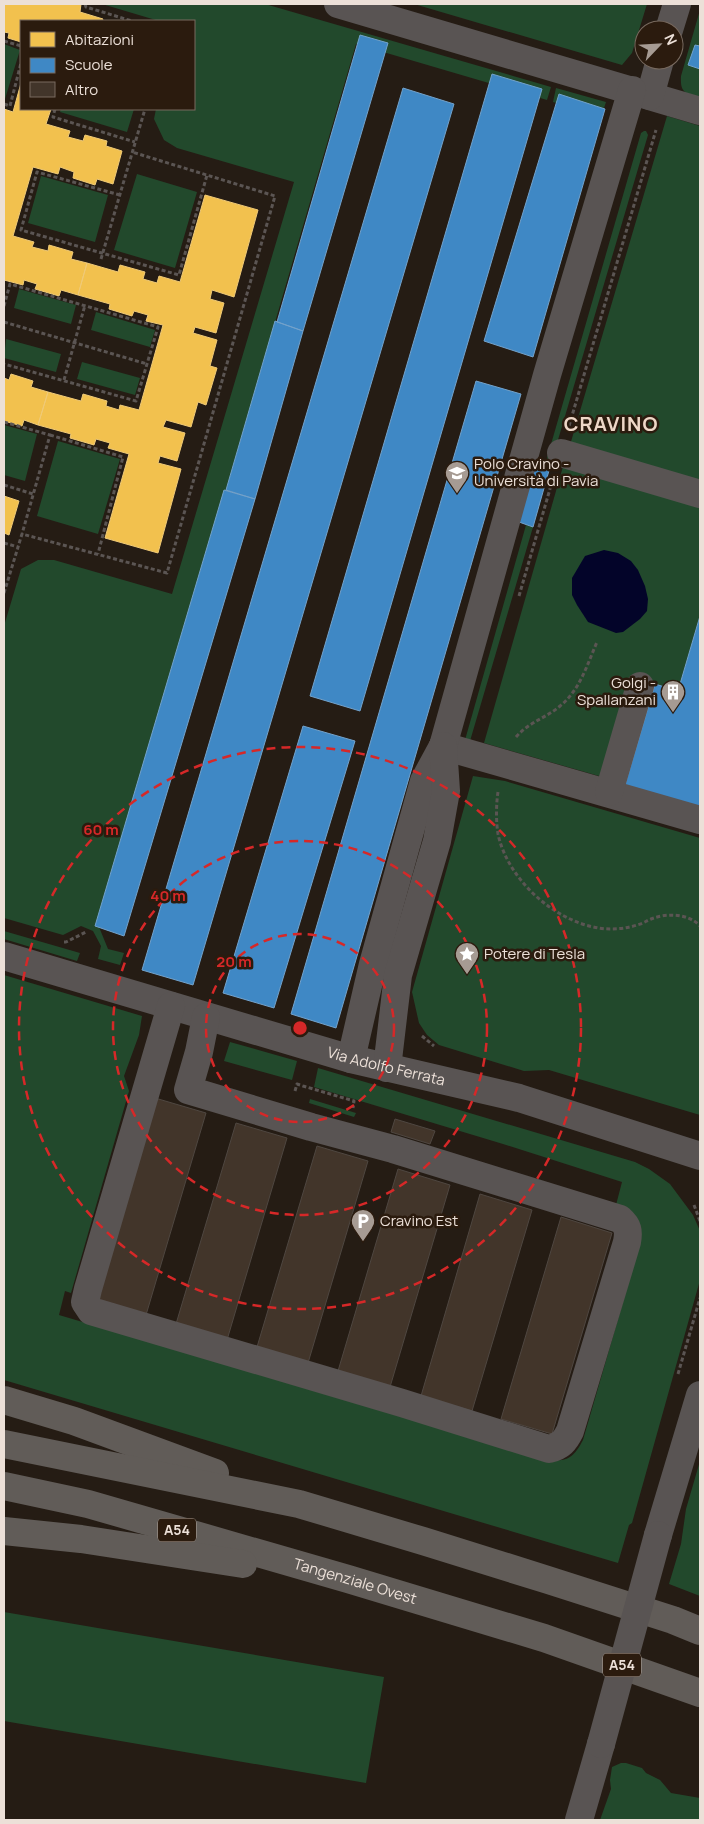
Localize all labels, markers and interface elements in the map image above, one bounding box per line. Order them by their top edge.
legend [20,20,195,110]
north arrow [634,20,684,70]
text: Abitazioni [65,29,134,50]
text: N [660,31,682,48]
text: Scuole [65,54,113,75]
text: Altro [65,79,98,100]
district label: CRAVINO [564,410,658,437]
place label: Polo Cravino - Università di Pavia [474,453,598,491]
school or university icon: Polo Cravino - Università di Pavia [444,460,470,494]
place label: Golgi - Spallanzani [577,672,656,710]
building icon: Golgi - Spallanzani [660,679,686,713]
text: 60 m [83,819,119,840]
text: 40 m [150,885,186,906]
place icon: Potere di Tesla [454,941,480,975]
place label: Potere di Tesla [484,943,585,964]
text: 20 m [216,951,252,972]
centre of rings [291,1019,309,1037]
street label: Via Adolfo Ferrata [325,1042,447,1091]
parking icon: Cravino Est [350,1208,376,1242]
place label: Cravino Est [380,1210,458,1231]
road number: A54 [158,1518,196,1542]
street label: Tangenziale Ovest [291,1553,419,1609]
road number: A54 [603,1654,641,1676]

